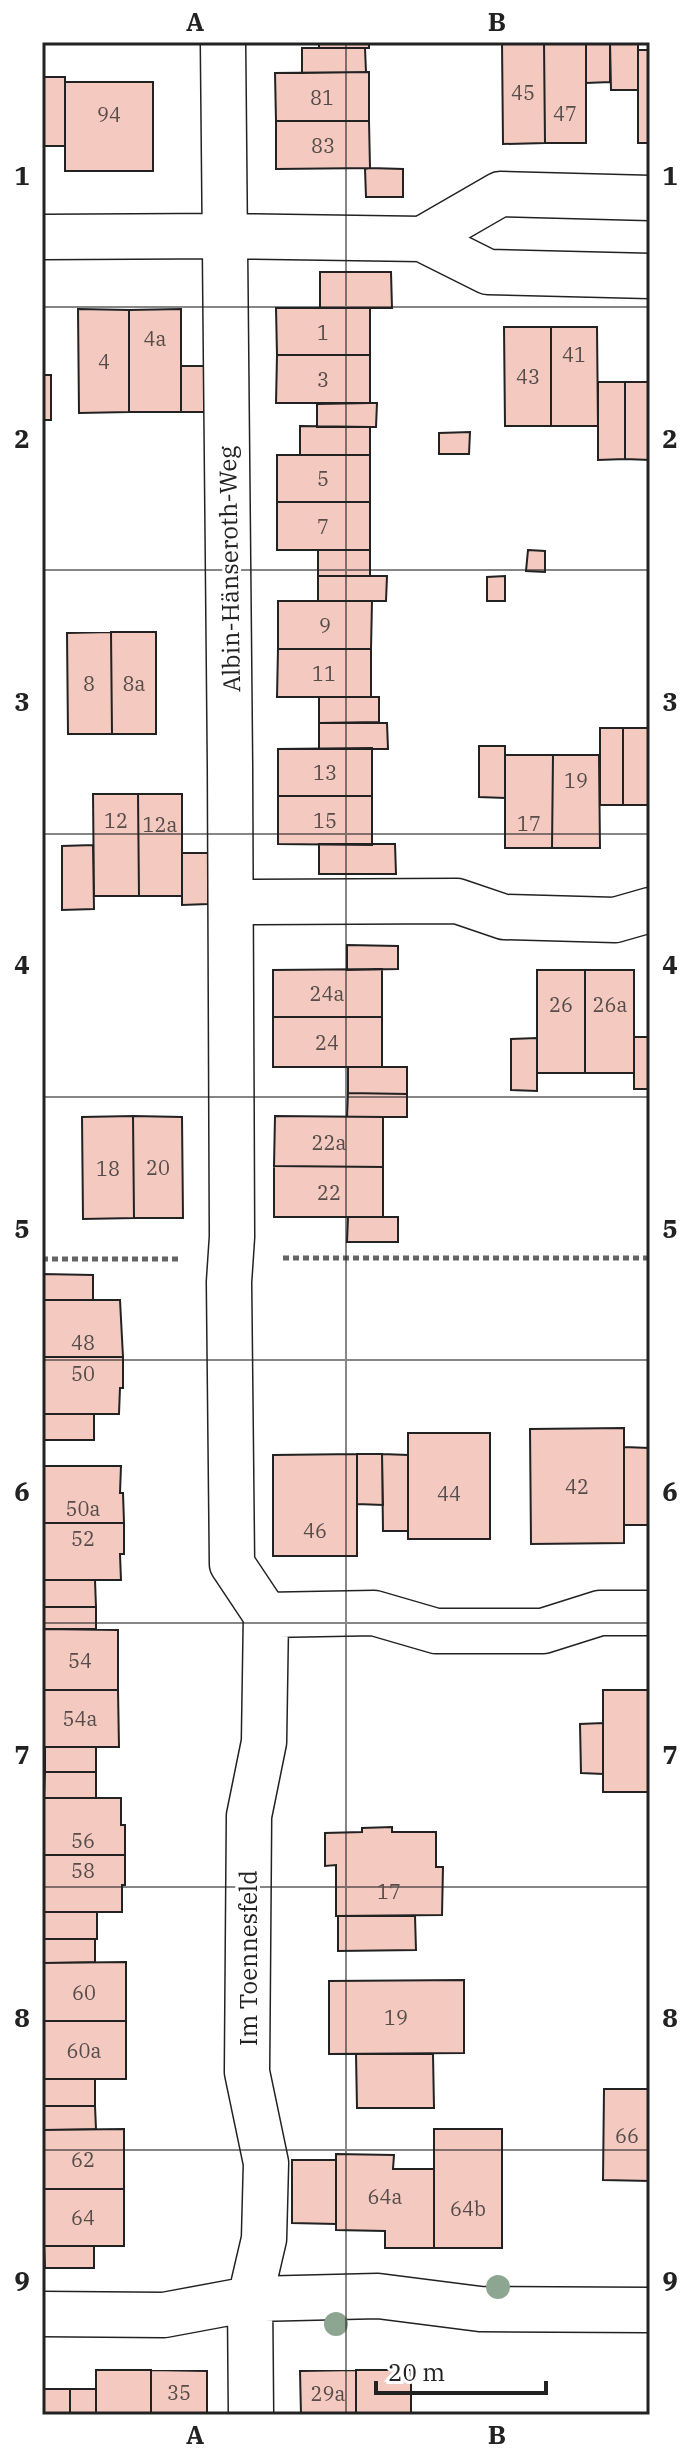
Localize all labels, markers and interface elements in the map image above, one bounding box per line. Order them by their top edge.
text: A [186,4,204,38]
text: B [488,4,506,38]
house number: 45 [511,79,535,106]
house number: 81 [310,84,334,111]
house number: 47 [553,100,577,127]
house number: 94 [97,101,121,128]
house number: 83 [311,132,335,159]
text: 1 [14,158,30,192]
text: 1 [662,158,678,192]
house number: 1 [317,319,329,346]
house number: 4a [144,325,167,352]
house number: 41 [562,341,586,368]
house number: 4 [98,348,110,375]
house number: 43 [516,363,540,390]
house number: 3 [317,366,329,393]
text: 2 [14,421,30,455]
text: 2 [662,421,678,455]
street label: Albin-Hänseroth-Weg [211,445,247,693]
house number: 5 [317,465,329,492]
house number: 7 [317,513,329,540]
house number: 9 [319,612,331,639]
house number: 11 [312,660,336,687]
house number: 8 [83,670,95,697]
house number: 8a [123,670,146,697]
text: 3 [14,684,30,718]
text: 3 [662,684,678,718]
house number: 13 [313,759,337,786]
house number: 19 [564,767,588,794]
house number: 12 [104,807,128,834]
house number: 15 [313,807,337,834]
house number: 17 [517,810,541,837]
house number: 12a [143,811,178,838]
text: 4 [14,947,30,981]
text: 4 [662,947,678,981]
house number: 24a [310,980,345,1007]
house number: 26 [549,991,573,1018]
house number: 26a [593,991,628,1018]
house number: 24 [315,1029,339,1056]
house number: 22a [312,1129,347,1156]
house number: 20 [146,1154,170,1181]
house number: 18 [96,1155,120,1182]
house number: 22 [317,1179,341,1206]
text: 5 [14,1211,30,1245]
text: 5 [662,1211,678,1245]
house number: 48 [71,1329,95,1356]
house number: 50 [71,1360,95,1387]
house number: 42 [565,1473,589,1500]
text: 6 [14,1474,30,1508]
text: 6 [662,1474,678,1508]
house number: 44 [437,1480,461,1507]
house number: 50a [66,1495,101,1522]
house number: 46 [303,1517,327,1544]
house number: 52 [71,1525,95,1552]
house number: 54 [68,1647,92,1674]
house number: 54a [63,1705,98,1732]
text: 7 [14,1737,30,1771]
text: 7 [662,1737,678,1771]
house number: 56 [71,1827,95,1854]
house number: 58 [71,1857,95,1884]
street label: Im Toennesfeld [232,1870,264,2046]
house number: 17 [377,1878,401,1905]
house number: 60 [72,1979,96,2006]
text: 8 [14,2000,30,2034]
text: 8 [662,2000,678,2034]
house number: 19 [384,2004,408,2031]
house number: 60a [67,2037,102,2064]
house number: 66 [615,2122,639,2149]
house number: 62 [71,2146,95,2173]
house number: 64a [368,2183,403,2210]
house number: 64b [450,2195,486,2222]
house number: 64 [71,2204,95,2231]
text: 9 [14,2263,30,2297]
text: 9 [662,2263,678,2297]
scale bar [376,2345,546,2395]
text: 20 m [388,2356,445,2388]
house number: 35 [167,2379,191,2406]
house number: 29a [311,2380,346,2407]
text: A [186,2417,204,2451]
text: B [488,2417,506,2451]

